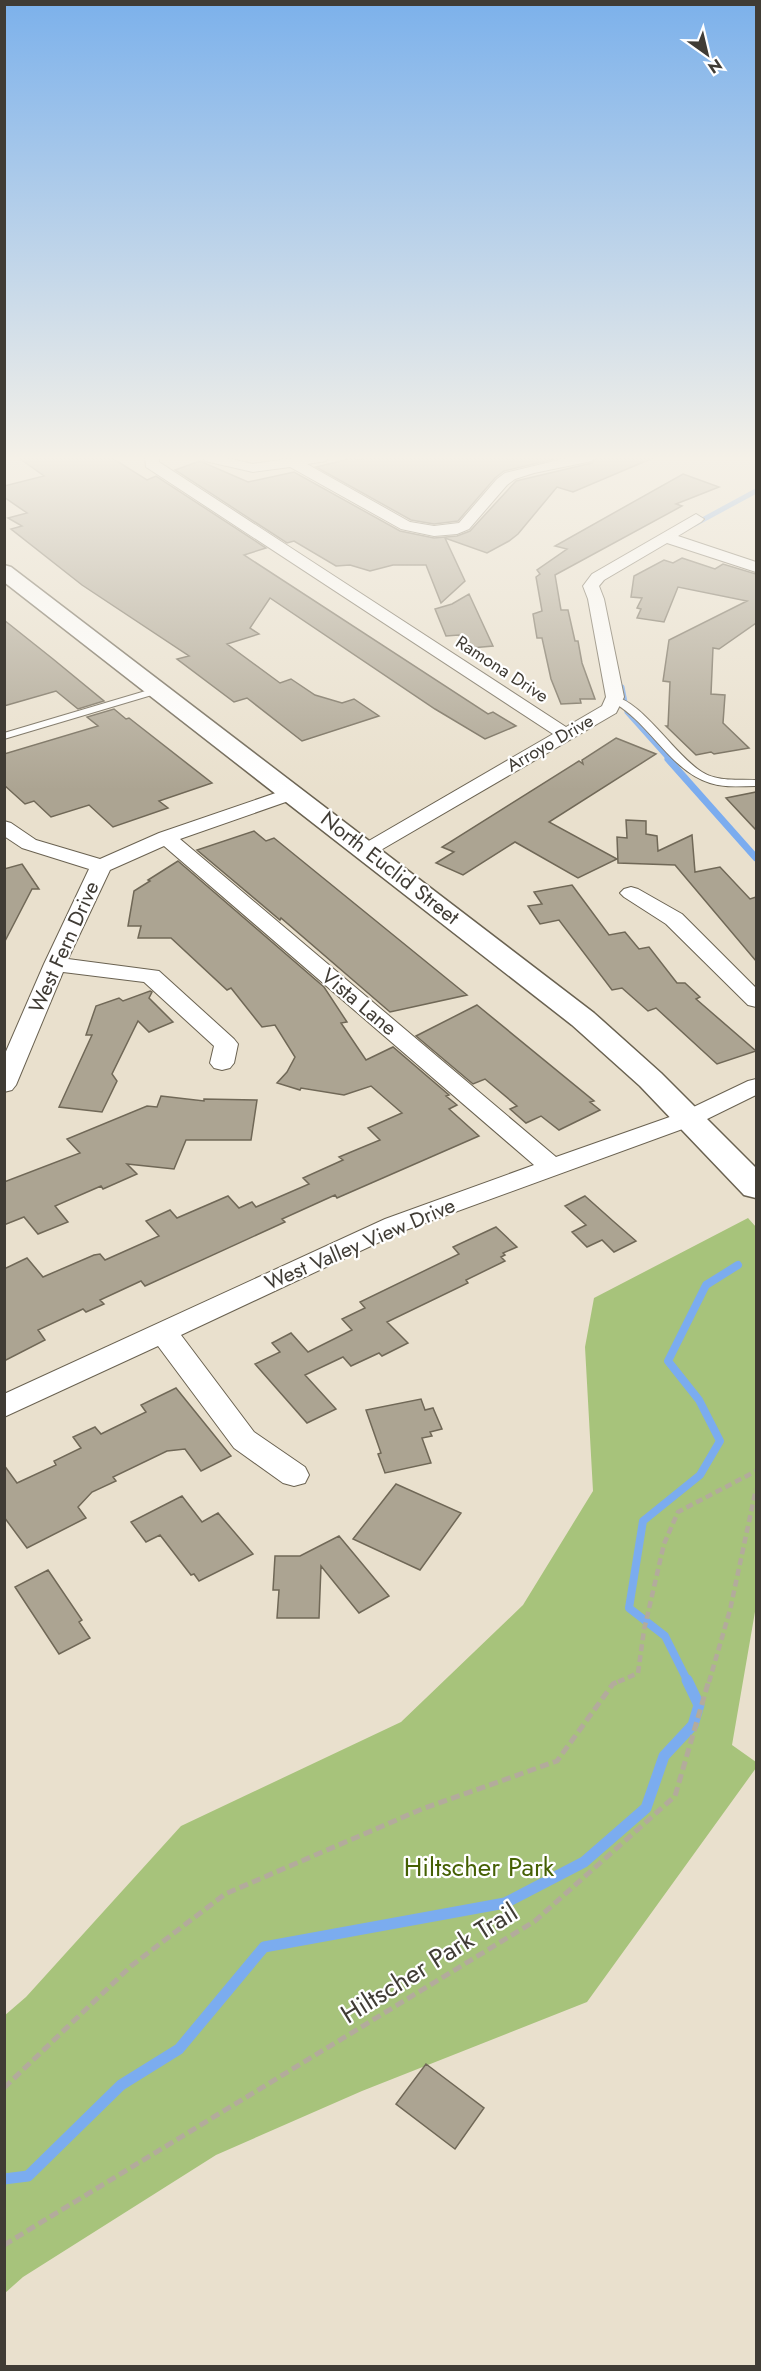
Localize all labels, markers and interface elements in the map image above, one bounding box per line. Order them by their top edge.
north arrow [677,24,737,84]
text: N [703,53,727,79]
street label: Ramona Drive [450,629,554,709]
street label: Arroyo Drive [502,708,598,778]
street label: North Euclid Street [314,804,466,932]
street label: West Fern Drive [21,876,107,1018]
street label: Vista Lane [315,961,403,1043]
street label: West Valley View Drive [260,1190,460,1298]
park label: Hiltscher Park [404,1848,555,1886]
street label: Hiltscher Park Trail [333,1893,525,2033]

